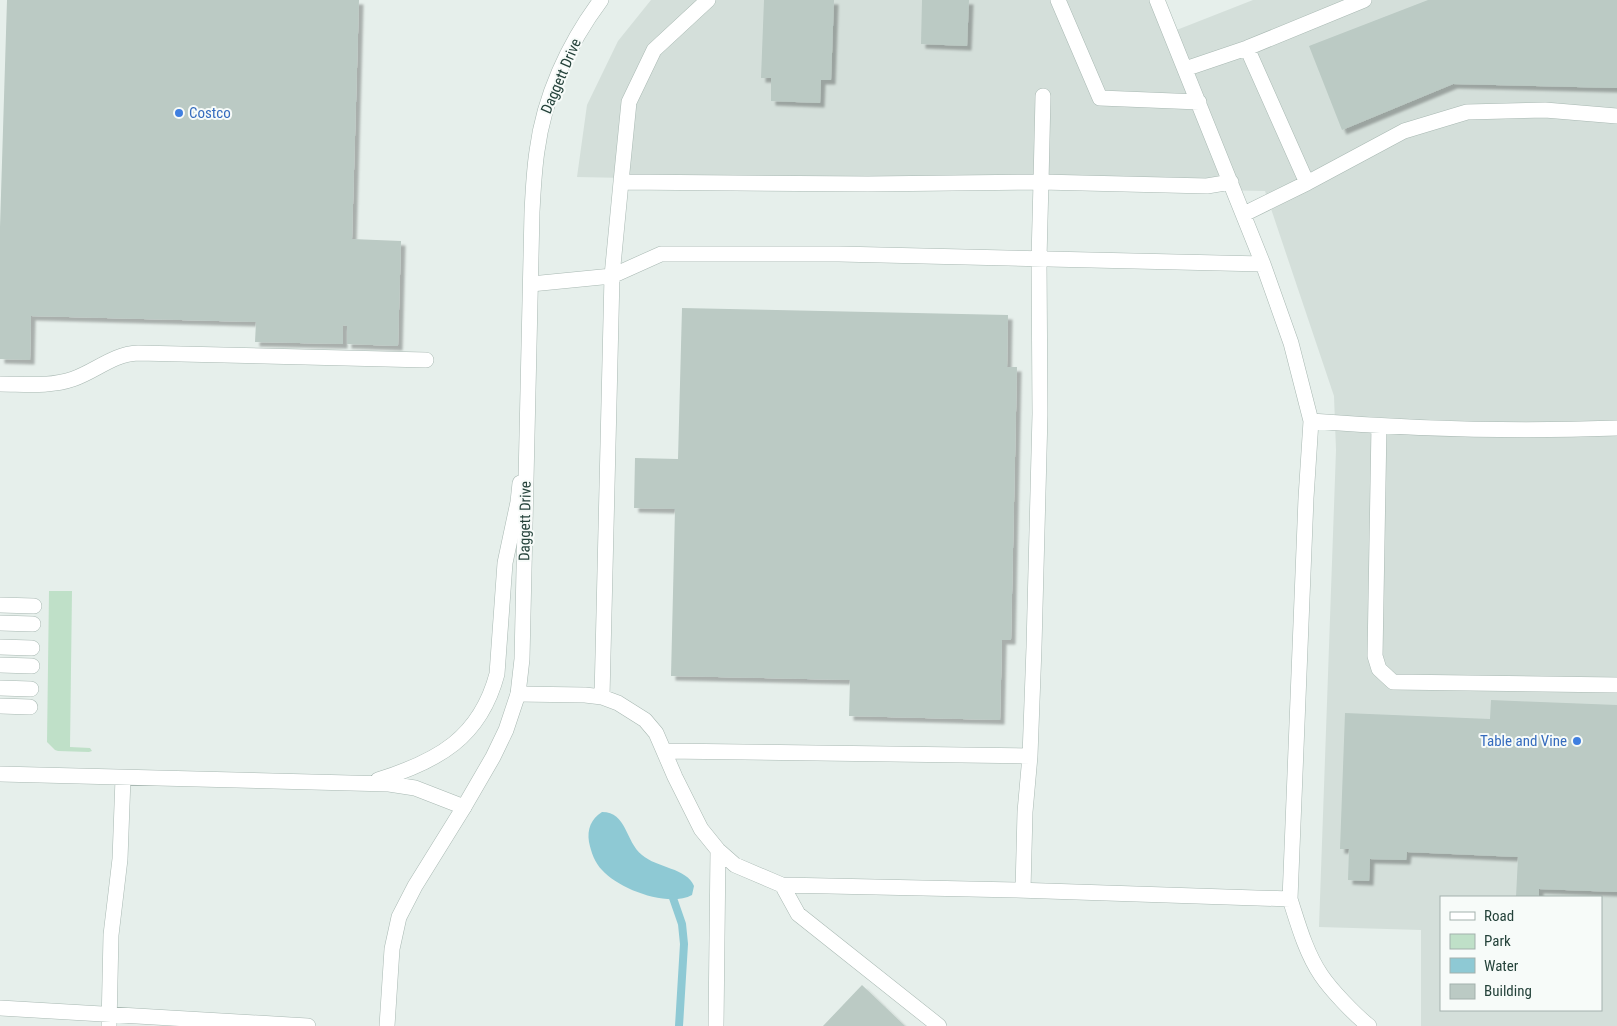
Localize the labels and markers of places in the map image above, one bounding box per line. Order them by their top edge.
place label: Costco [189,104,231,122]
marker: Costco [173,107,185,119]
place label: Table and Vine [1480,732,1567,750]
marker: Table and Vine [1571,735,1583,747]

